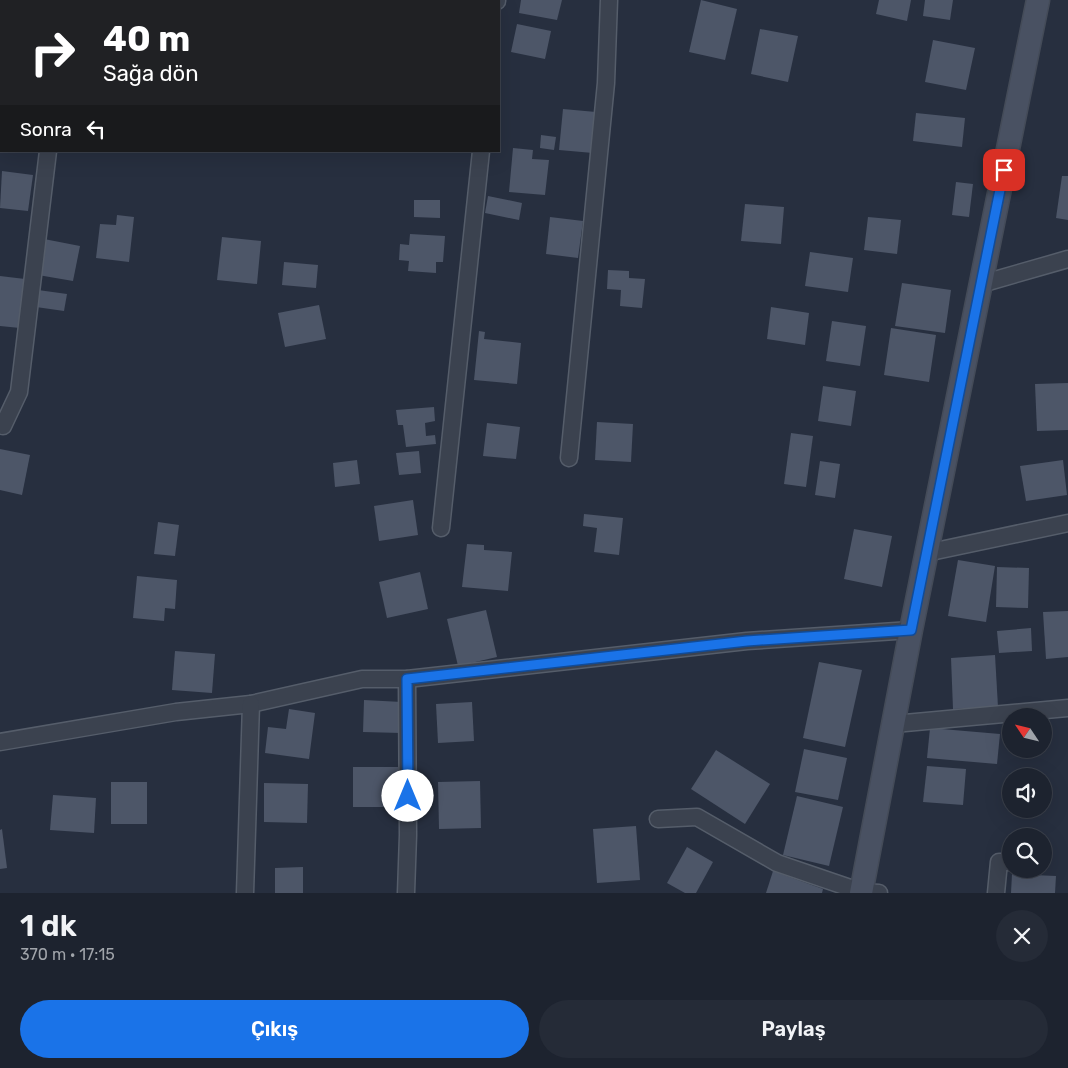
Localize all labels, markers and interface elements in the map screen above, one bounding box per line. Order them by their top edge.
text: 40 m [103,18,190,60]
icon: right [20,20,85,85]
text: Sağa dön [103,60,199,87]
icon: left [82,115,110,143]
text: Sonra [20,118,72,141]
pin [983,149,1025,191]
icon: arrive [990,156,1018,184]
north arrow [1002,708,1052,758]
map controls [1002,708,1052,878]
button: sound [1002,768,1052,818]
position arrow [381,769,433,821]
button: search [1002,828,1052,878]
text: 1 dk [20,908,77,944]
button: close [996,910,1048,962]
text: 370 m · 17:15 [20,945,115,964]
button: Çıkış [20,1000,529,1058]
button: Paylaş [539,1000,1048,1058]

